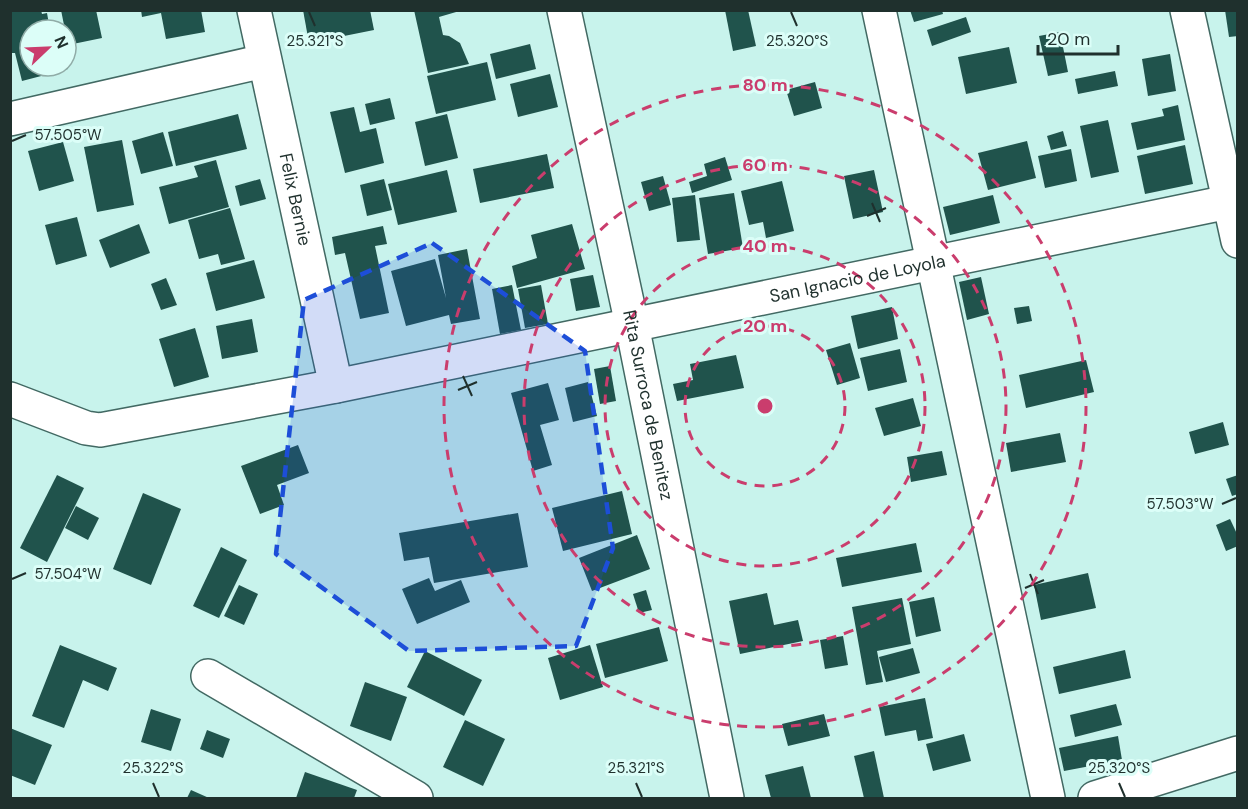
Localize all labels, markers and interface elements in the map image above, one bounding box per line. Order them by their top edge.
north arrow [18,18,78,78]
scale bar [1038,18,1118,56]
text: 20 m [1047,27,1090,51]
text: 25.321°S [287,31,344,51]
text: 25.320°S [766,31,828,51]
text: N [49,33,73,52]
text: 80 m [742,73,788,97]
text: 57.505°W [34,125,102,145]
street label: Felix Bernie [274,151,317,248]
text: 60 m [742,153,788,177]
text: 40 m [742,234,788,258]
street label: San Ignacio de Loyola [767,249,948,308]
street label: Rita Surroca de Benitez [617,308,679,502]
text: 20 m [743,314,787,338]
centre of rings [755,396,775,416]
text: 57.503°W [1147,494,1214,514]
text: 57.504°W [34,564,102,584]
text: 25.322°S [123,758,184,778]
text: 25.321°S [608,758,665,778]
text: 25.320°S [1088,758,1150,778]

